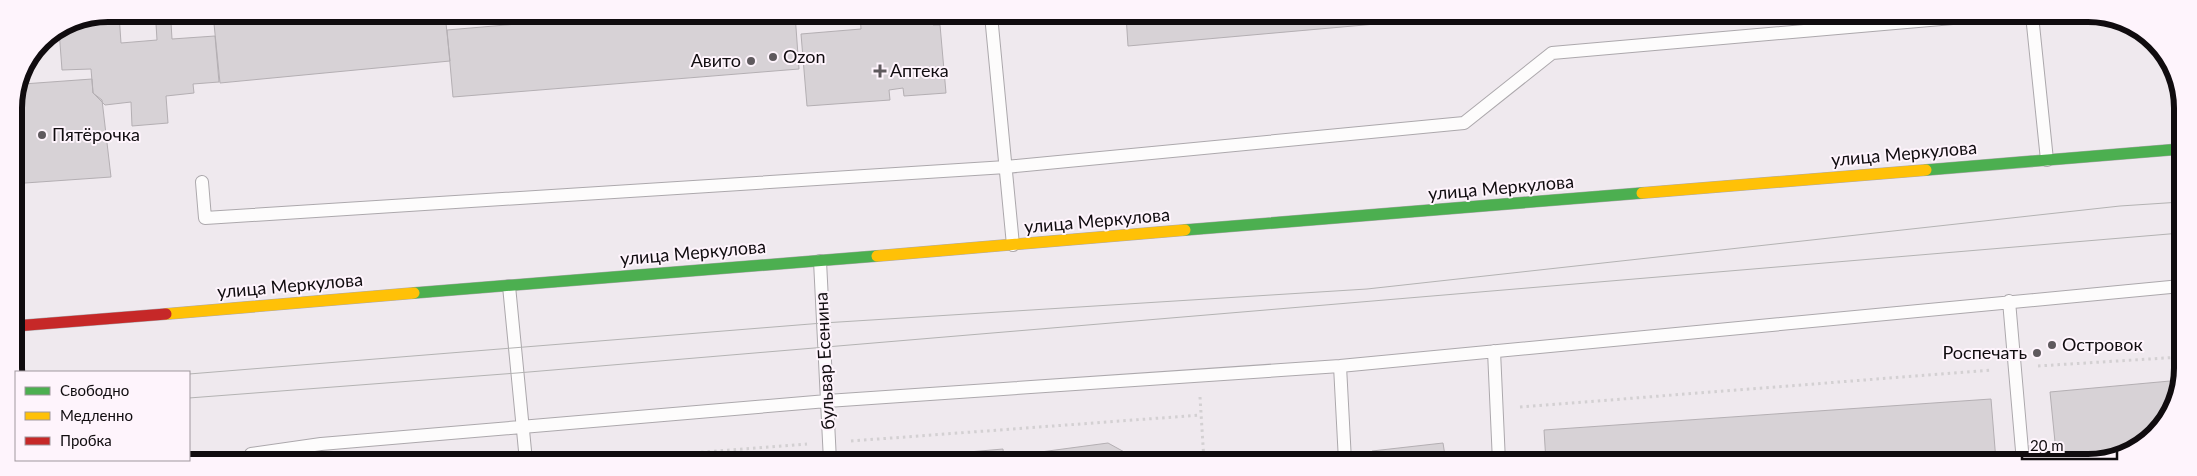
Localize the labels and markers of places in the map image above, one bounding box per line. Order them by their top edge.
place label: Ozon [783,45,825,67]
place label: Авито [691,49,741,71]
marker: Ozon [767,51,779,63]
marker: Авито [745,55,757,67]
place label: Аптека [890,59,949,81]
marker: Аптека [874,65,886,77]
place label: Пятёрочка [52,123,140,145]
marker: Пятёрочка [36,129,48,141]
place label: Островок [2062,333,2143,355]
marker: Островок [2046,339,2058,351]
place label: Роспечать [1943,341,2027,363]
marker: Роспечать [2031,347,2043,359]

